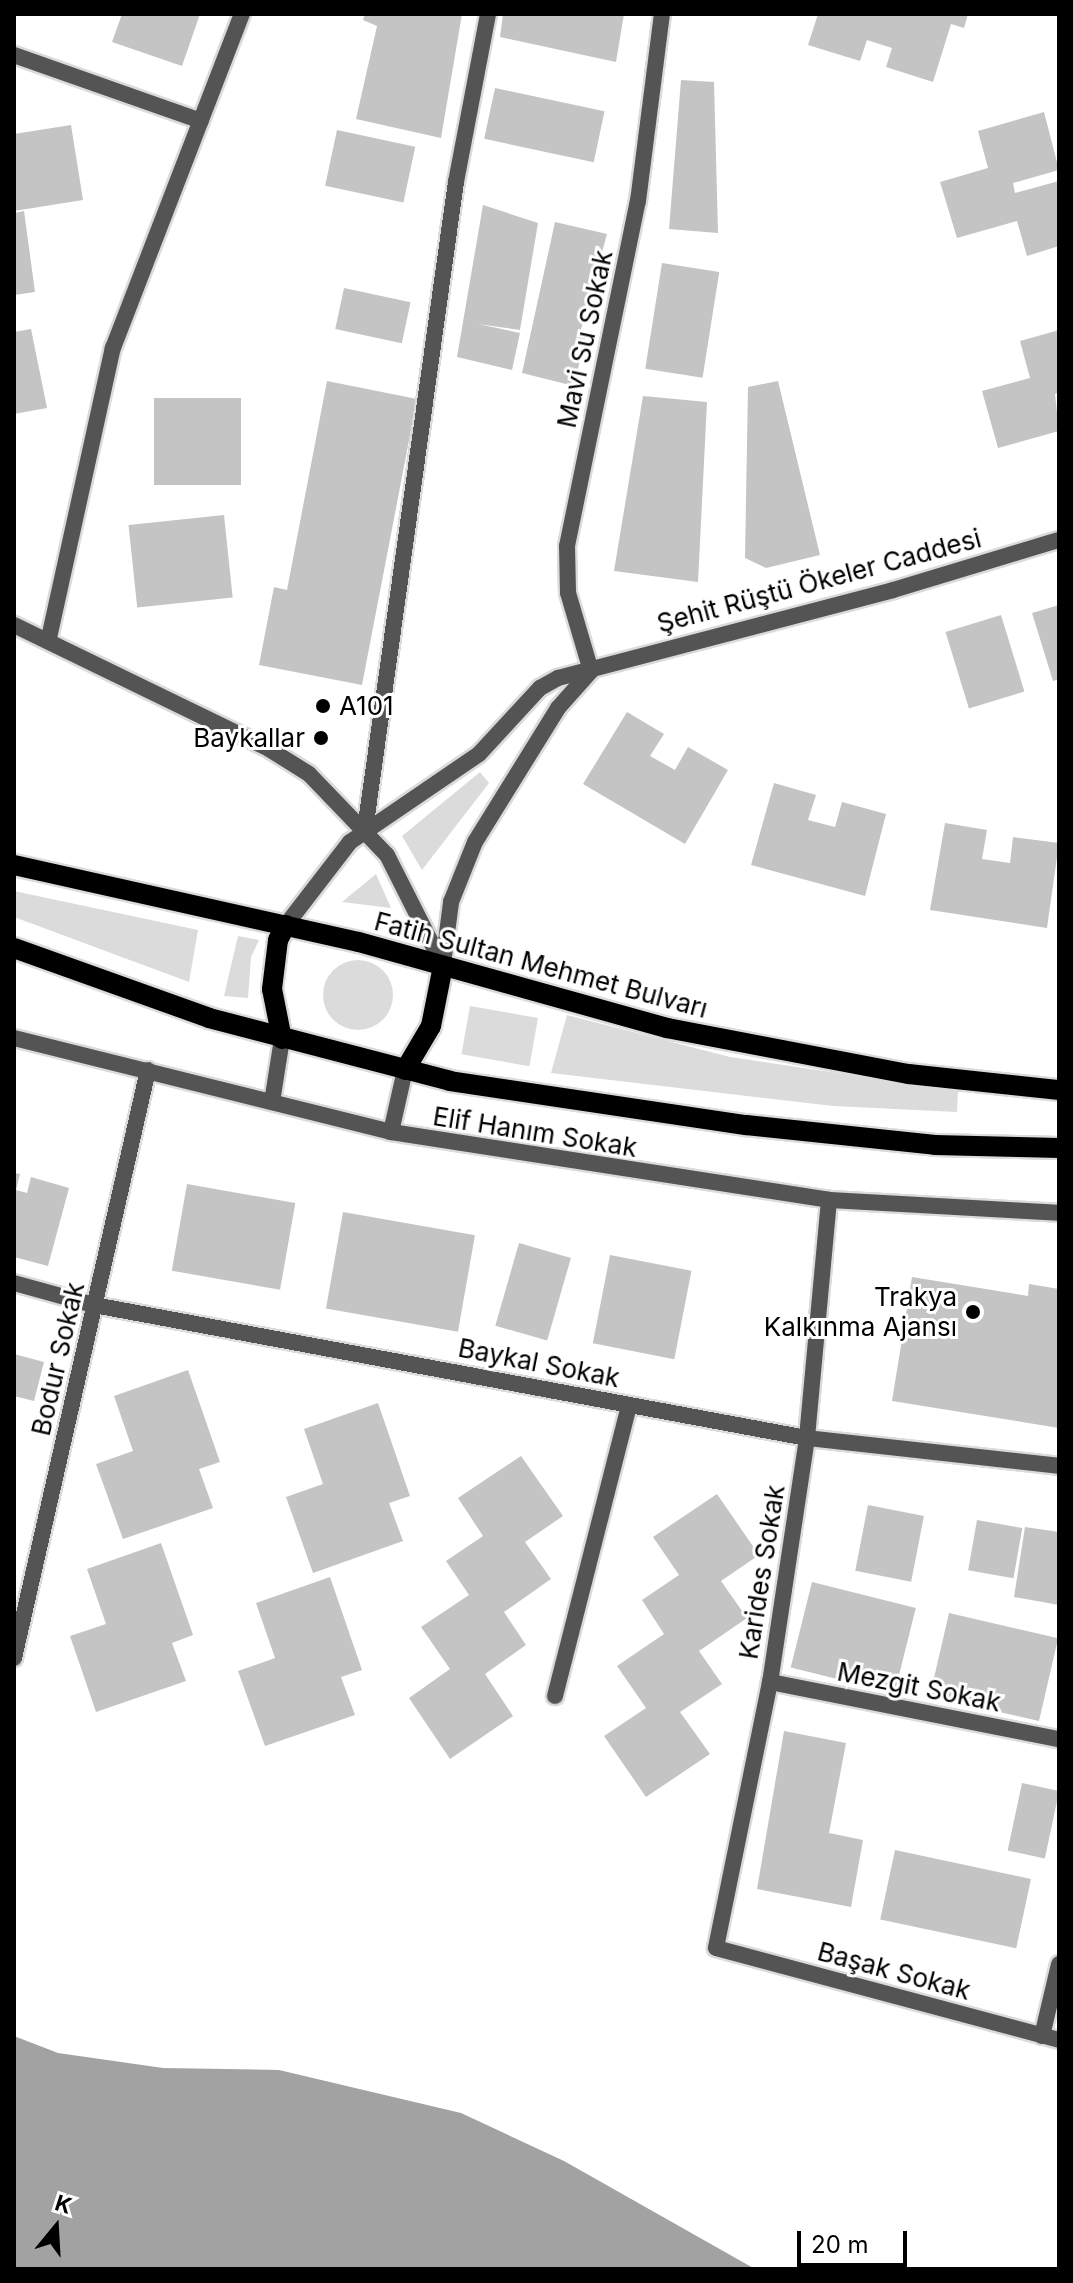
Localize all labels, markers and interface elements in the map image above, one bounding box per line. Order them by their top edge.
street label: Mavi Su Sokak [551,247,619,431]
street label: Şehit Rüştü Ökeler Caddesi [654,523,984,639]
place label: A101 [339,690,394,722]
marker: A101 [314,697,332,715]
place label: Baykallar [193,722,305,754]
marker: Baykallar [312,729,330,747]
street label: Fatih Sultan Mehmet Bulvarı [371,905,711,1025]
street label: Elif Hanım Sokak [431,1100,639,1164]
street label: Bodur Sokak [25,1279,91,1439]
place label: Trakya Kalkınma Ajansı [764,1281,957,1342]
marker: Trakya Kalkınma Ajansı [964,1303,982,1321]
street label: Baykal Sokak [456,1332,622,1394]
street label: Karides Sokak [733,1483,791,1661]
street label: Mezgit Sokak [835,1656,1003,1718]
street label: Başak Sokak [814,1936,974,2006]
north arrow [16,2187,96,2267]
text: K [52,2189,75,2219]
scale bar [801,2215,911,2265]
text: 20 m [811,2230,869,2259]

